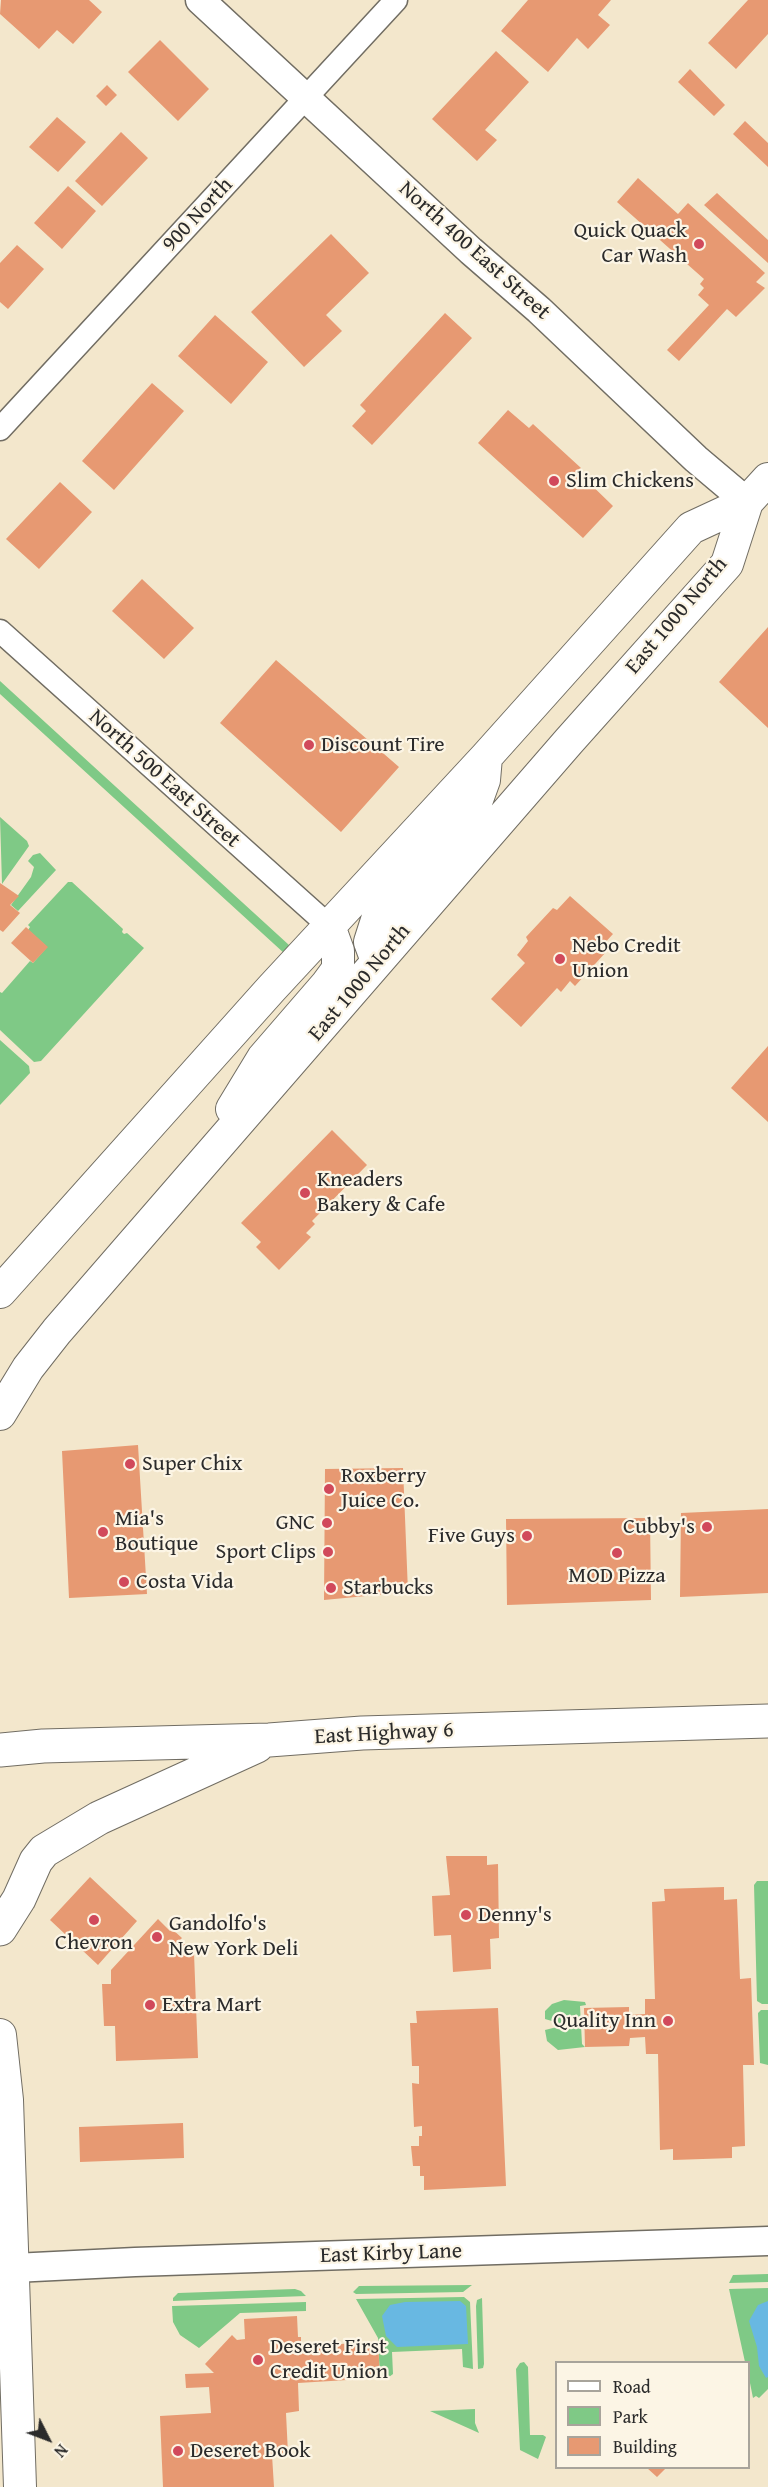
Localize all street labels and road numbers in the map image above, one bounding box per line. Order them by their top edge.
street label: 900 North [157,173,239,257]
street label: North 400 East Street [393,176,555,326]
street label: East 1000 North [620,552,734,680]
street label: North 500 East Street [83,704,245,854]
street label: East 1000 North [303,919,417,1047]
street label: East Highway 6 [314,1717,454,1751]
street label: East Kirby Lane [320,2238,462,2270]

